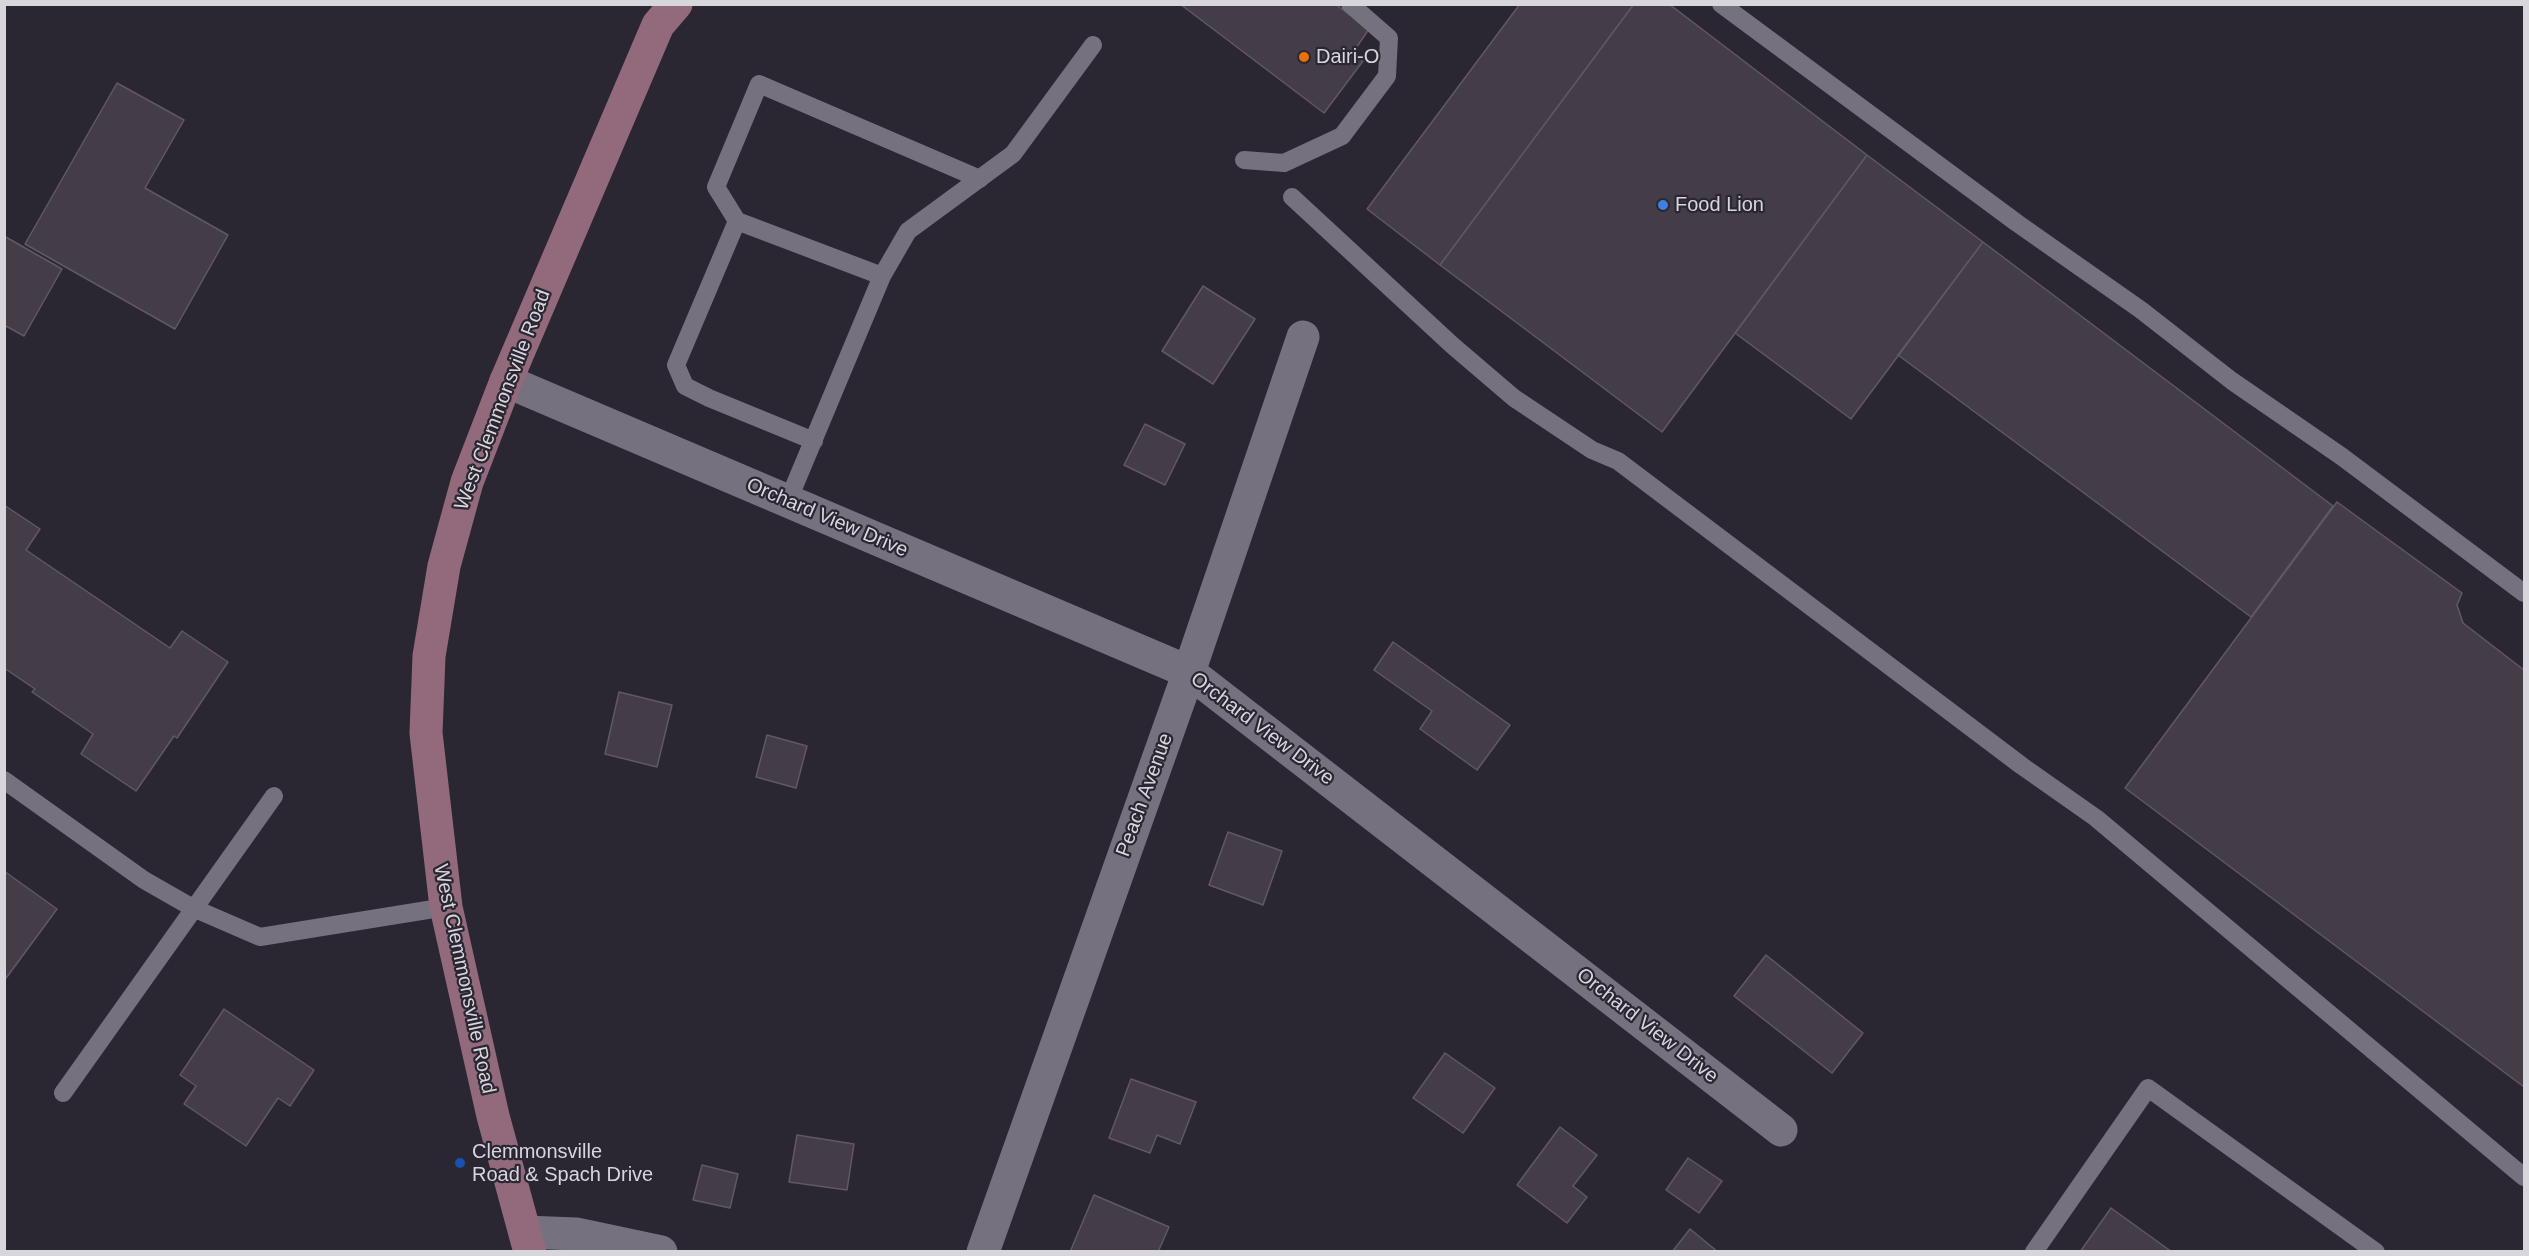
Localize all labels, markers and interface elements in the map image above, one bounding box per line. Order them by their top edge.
place label: Dairi-O [1316,45,1379,69]
marker: Dairi-O [1297,50,1311,64]
place label: Food Lion [1675,193,1764,217]
marker: Food Lion [1656,198,1670,212]
street label: West Clemmonsville Road [450,286,556,514]
street label: Orchard View Drive [743,473,911,563]
street label: Orchard View Drive [1186,667,1338,791]
street label: Peach Avenue [1112,730,1178,860]
street label: West Clemmonsville Road [428,862,500,1096]
street label: Orchard View Drive [1571,963,1723,1089]
place label: Clemmonsville Road & Spach Drive [472,1140,653,1187]
marker: Clemmonsville Road & Spach Drive [453,1156,467,1170]

